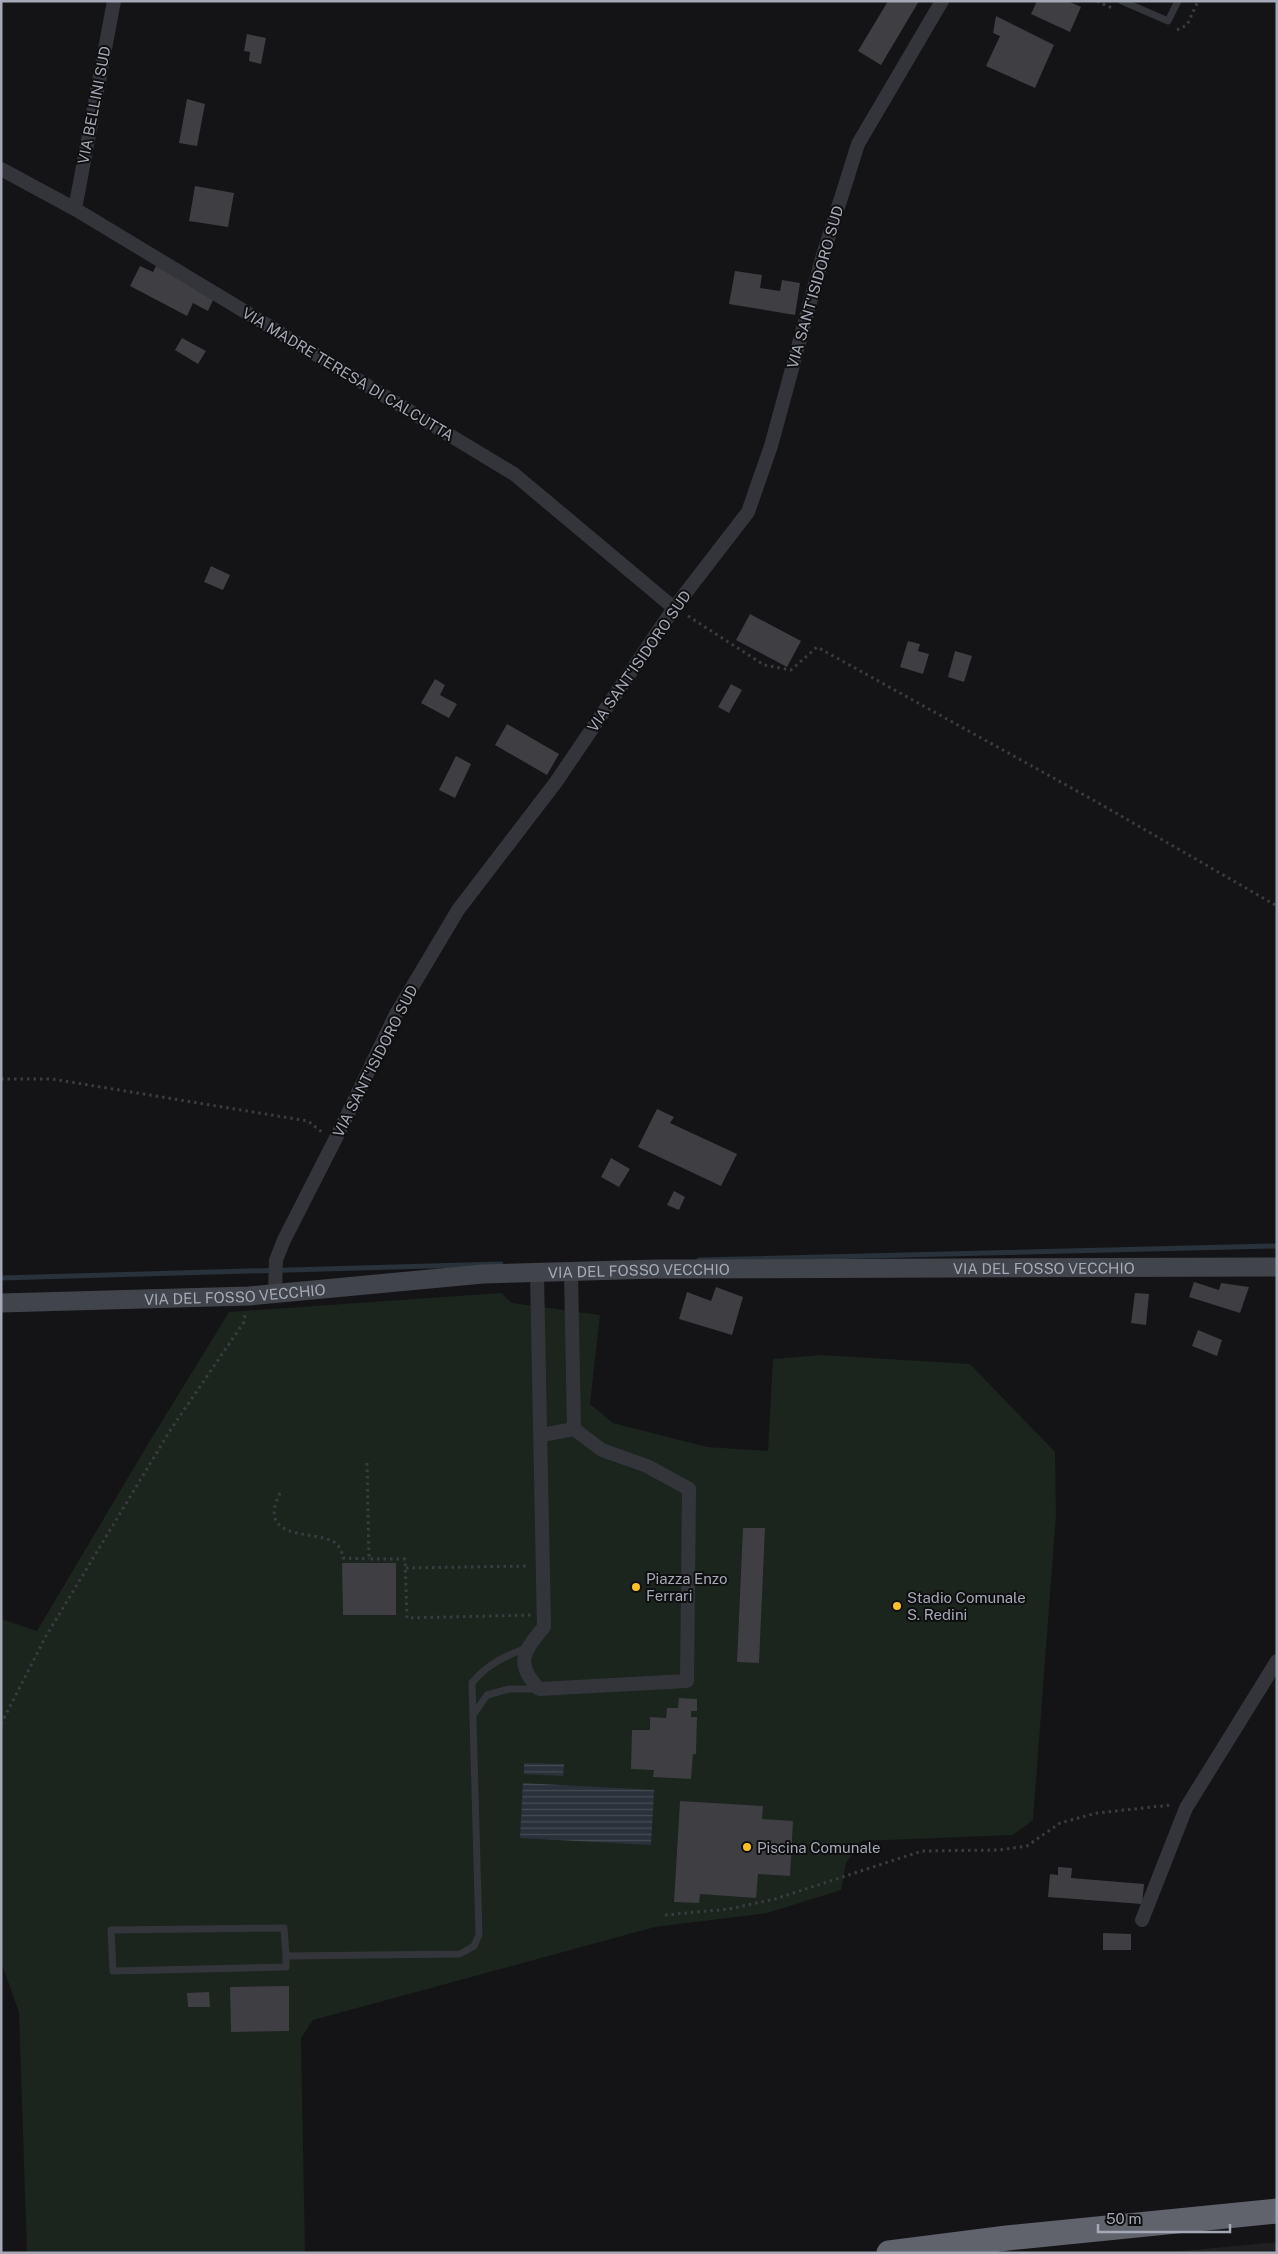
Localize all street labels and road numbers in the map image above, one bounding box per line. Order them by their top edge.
street label: VIA BELLINI SUD [74,45,114,165]
street label: VIA SANT'ISIDORO SUD [784,204,846,370]
street label: VIA MADRE TERESA DI CALCUTTA [239,304,457,444]
street label: VIA SANT'ISIDORO SUD [584,587,694,735]
street label: VIA SANT'ISIDORO SUD [329,982,421,1140]
street label: VIA DEL FOSSO VECCHIO [953,1259,1135,1277]
street label: VIA DEL FOSSO VECCHIO [548,1260,730,1281]
street label: VIA DEL FOSSO VECCHIO [144,1280,326,1307]

